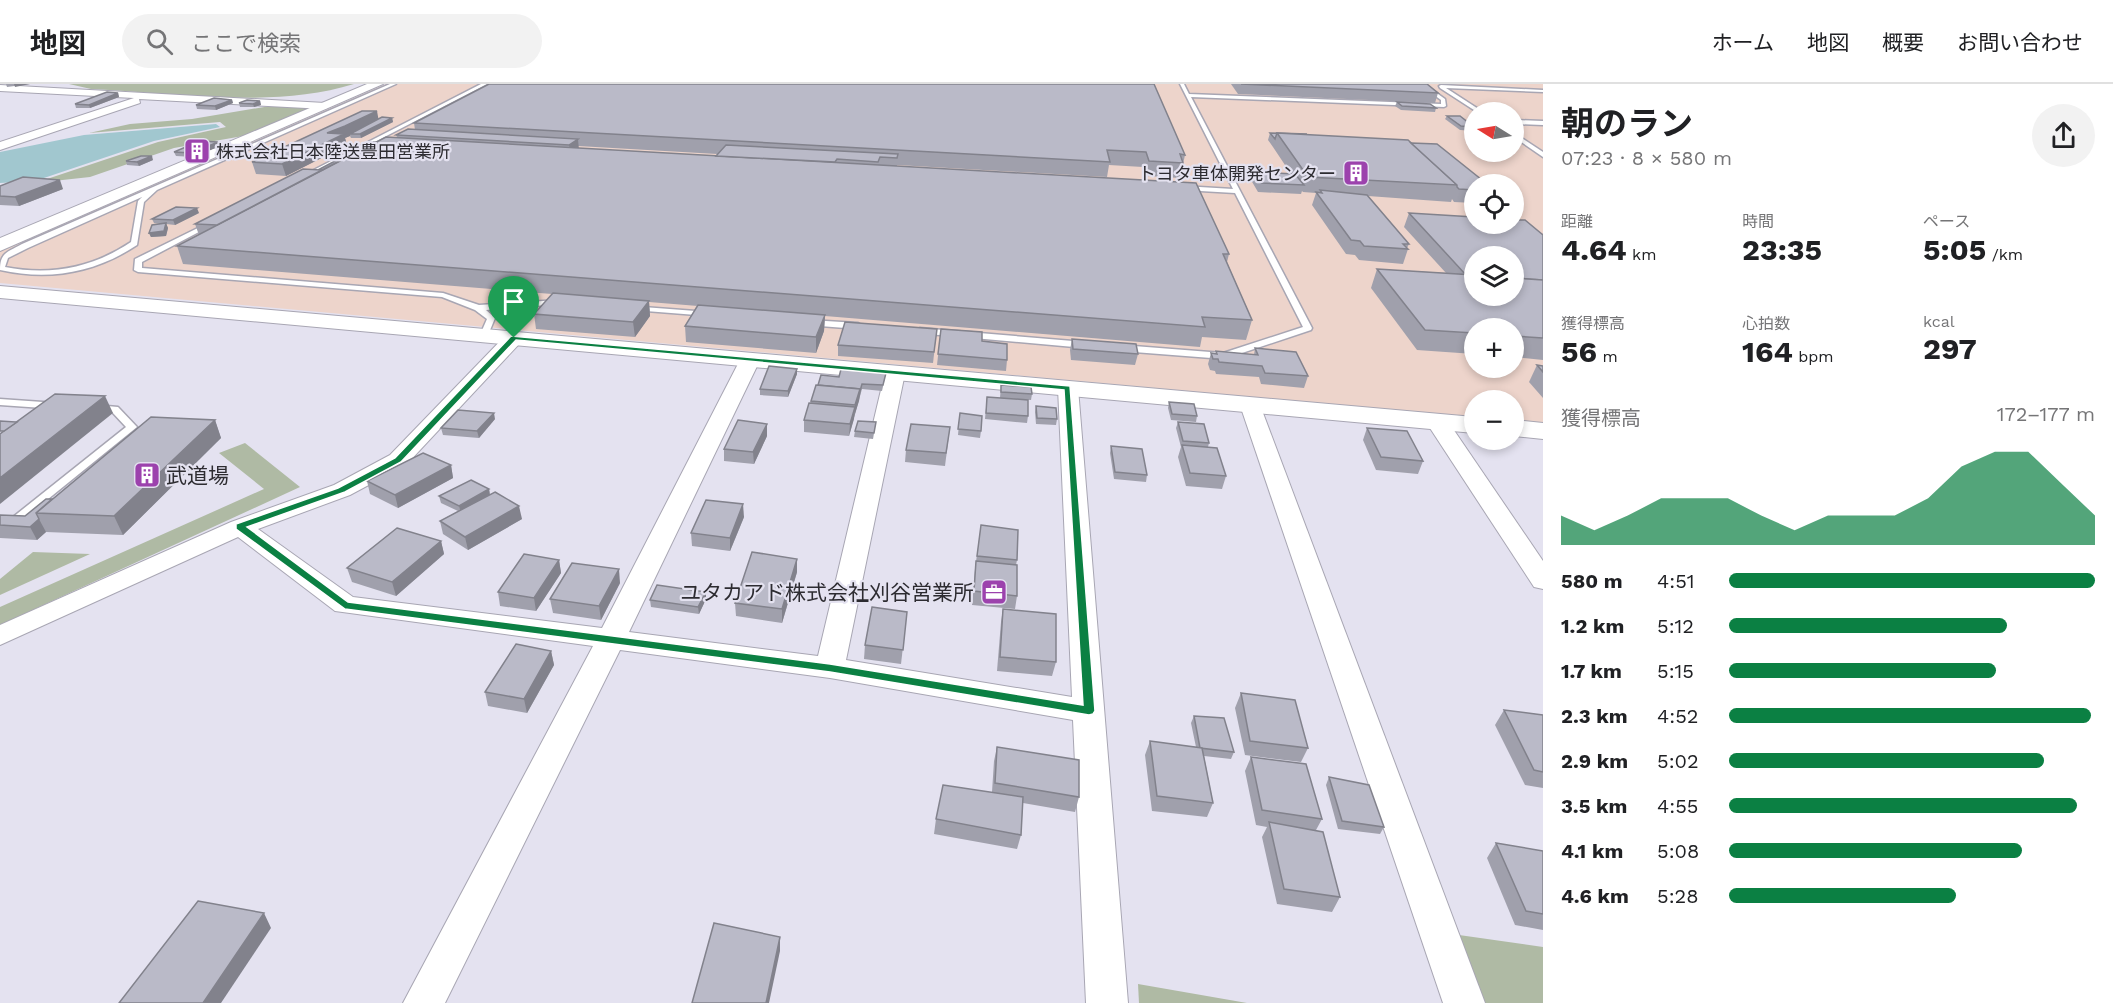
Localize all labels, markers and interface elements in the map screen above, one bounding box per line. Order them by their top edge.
search box [122,14,542,68]
icon: search [143,25,176,58]
text: 地図 [30,27,86,60]
text: ホーム [1712,30,1774,55]
text: 地図 [1807,30,1849,55]
text: 概要 [1882,30,1924,55]
text: お問い合わせ [1957,30,2083,55]
text: ここで検索 [191,31,301,56]
north arrow [1464,102,1524,162]
map controls [1464,102,1524,450]
text: 朝のラン [1561,104,1693,143]
button: share [2032,104,2095,167]
building icon: 株式会社日本陸送豊田営業所 [182,136,212,166]
place label: 株式会社日本陸送豊田営業所 [216,141,450,162]
text: 07:23 · 8 × 580 m [1561,146,1732,170]
building icon: トヨタ車体開発センター [1341,158,1371,188]
place label: トヨタ車体開発センター [1138,163,1336,184]
button: locate [1464,174,1524,234]
text: 距離 [1561,212,1593,231]
text: 時間 [1742,212,1774,231]
text: ペース [1923,212,1970,231]
text: 4.64 [1561,232,1627,267]
text: 23:35 [1742,232,1822,267]
text: 5:05 [1923,232,1986,267]
text: km [1627,245,1656,264]
text: /km [1986,245,2023,264]
button: layers [1464,246,1524,306]
pin [488,276,539,338]
icon: arrive [497,285,530,318]
text: kcal [1923,312,1955,331]
text: 獲得標高 [1561,314,1625,333]
text: 心拍数 [1742,314,1790,333]
button: + [1464,318,1524,378]
text: 297 [1923,331,1977,366]
text: 56 [1561,334,1597,369]
text: 164 [1742,334,1793,369]
text: m [1597,347,1618,366]
text: bpm [1793,347,1834,366]
button: − [1464,390,1524,450]
text: 172–177 m [1997,402,2095,426]
text: 獲得標高 [1561,406,1641,430]
building icon: 武道場 [132,460,162,490]
place label: 武道場 [166,463,229,488]
text: 580 m [1561,569,1623,593]
text: 4:51 [1657,569,1695,593]
office icon: ユタカアド株式会社刈谷営業所 [979,577,1009,607]
place label: ユタカアド株式会社刈谷営業所 [680,580,974,605]
text: 1.2 km [1561,614,1624,638]
text: 5:12 [1657,614,1694,638]
text: 1.7 km [1561,659,1622,683]
text: 5:15 [1657,659,1694,683]
text: 2.3 km [1561,704,1628,728]
text: 4:52 [1657,704,1698,728]
text: 2.9 km [1561,749,1628,773]
text: 5:02 [1657,749,1699,773]
text: 3.5 km [1561,794,1627,818]
text: 4:55 [1657,794,1698,818]
text: 4.1 km [1561,839,1623,863]
text: 5:08 [1657,839,1699,863]
text: 4.6 km [1561,884,1629,908]
text: 5:28 [1657,884,1699,908]

